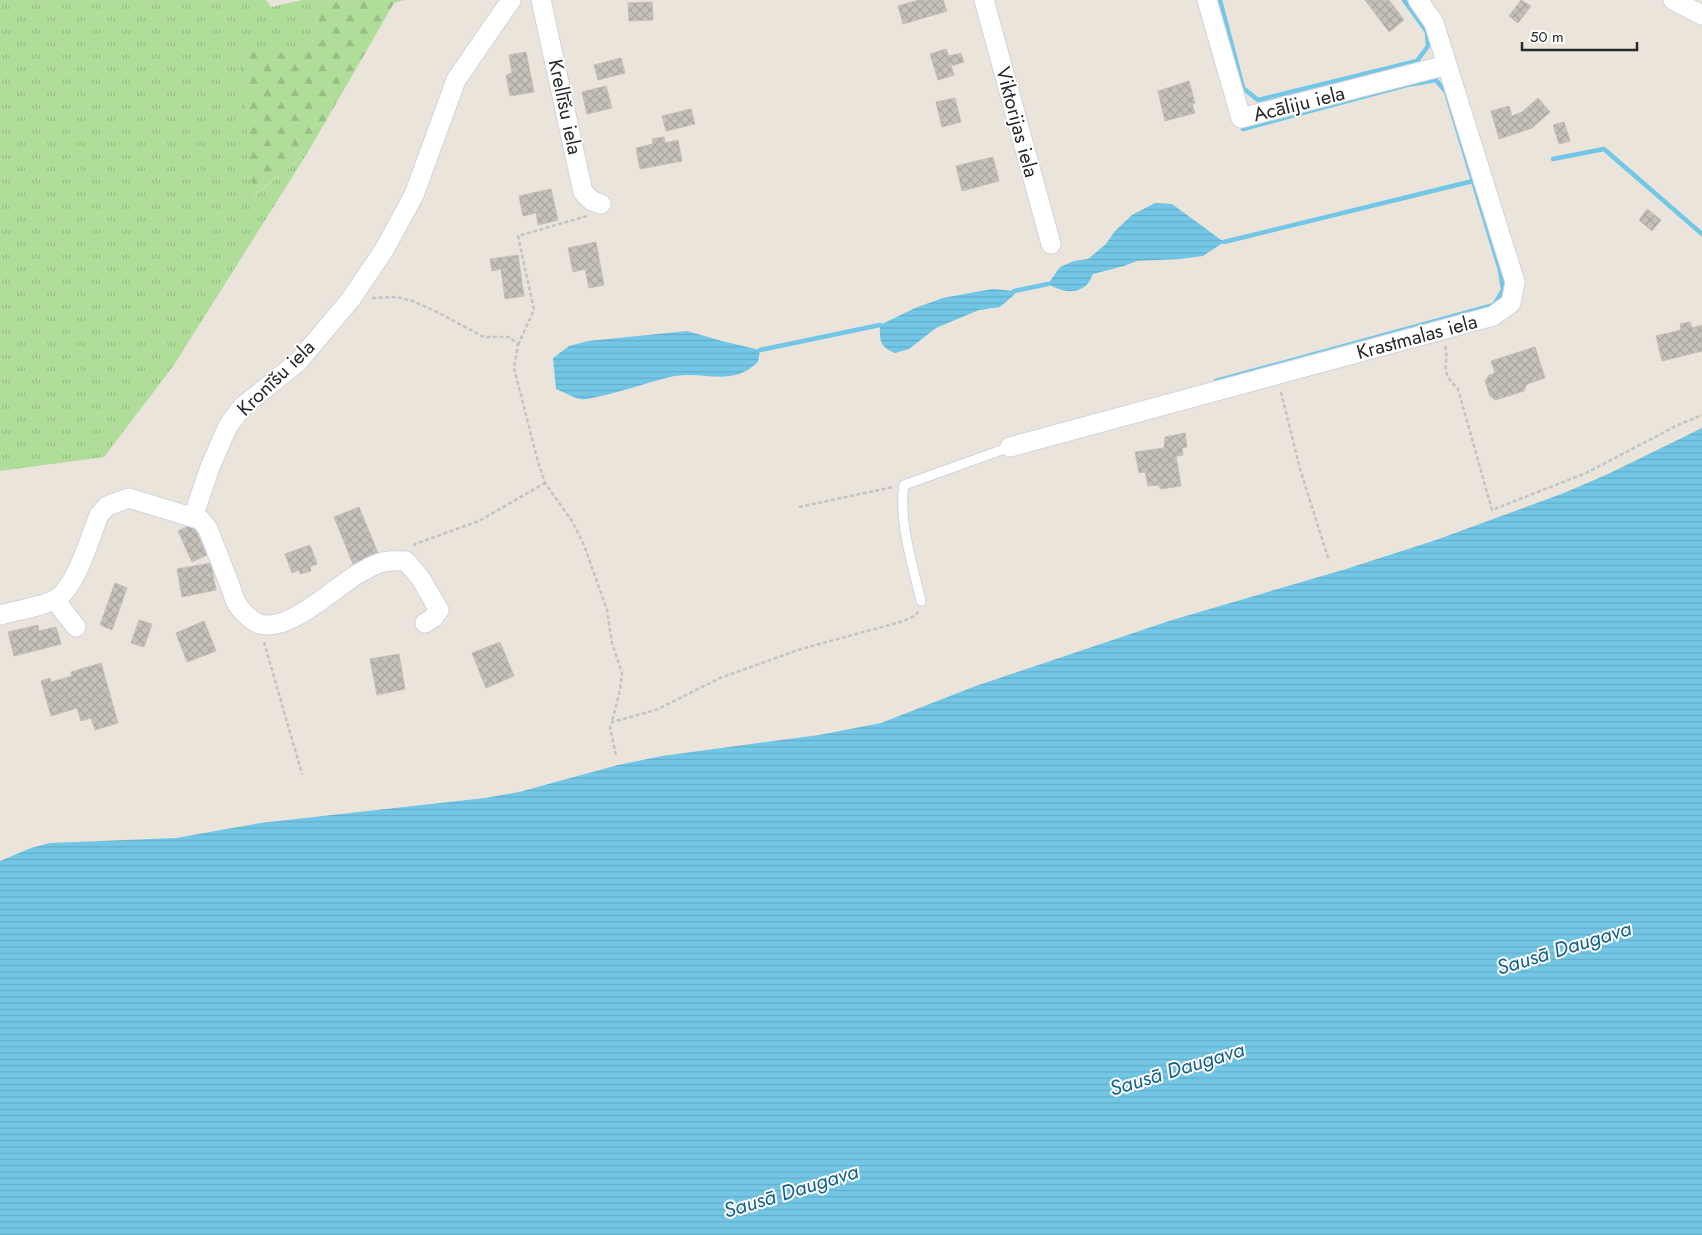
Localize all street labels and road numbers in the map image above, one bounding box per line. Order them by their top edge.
street label: Krellīšu iela [541,57,589,157]
street label: Viktorijas iela [988,63,1046,181]
street label: Acāliju iela [1250,79,1348,129]
street label: Krastmalas iela [1353,307,1481,367]
street label: Kronīšu iela [230,333,322,423]

